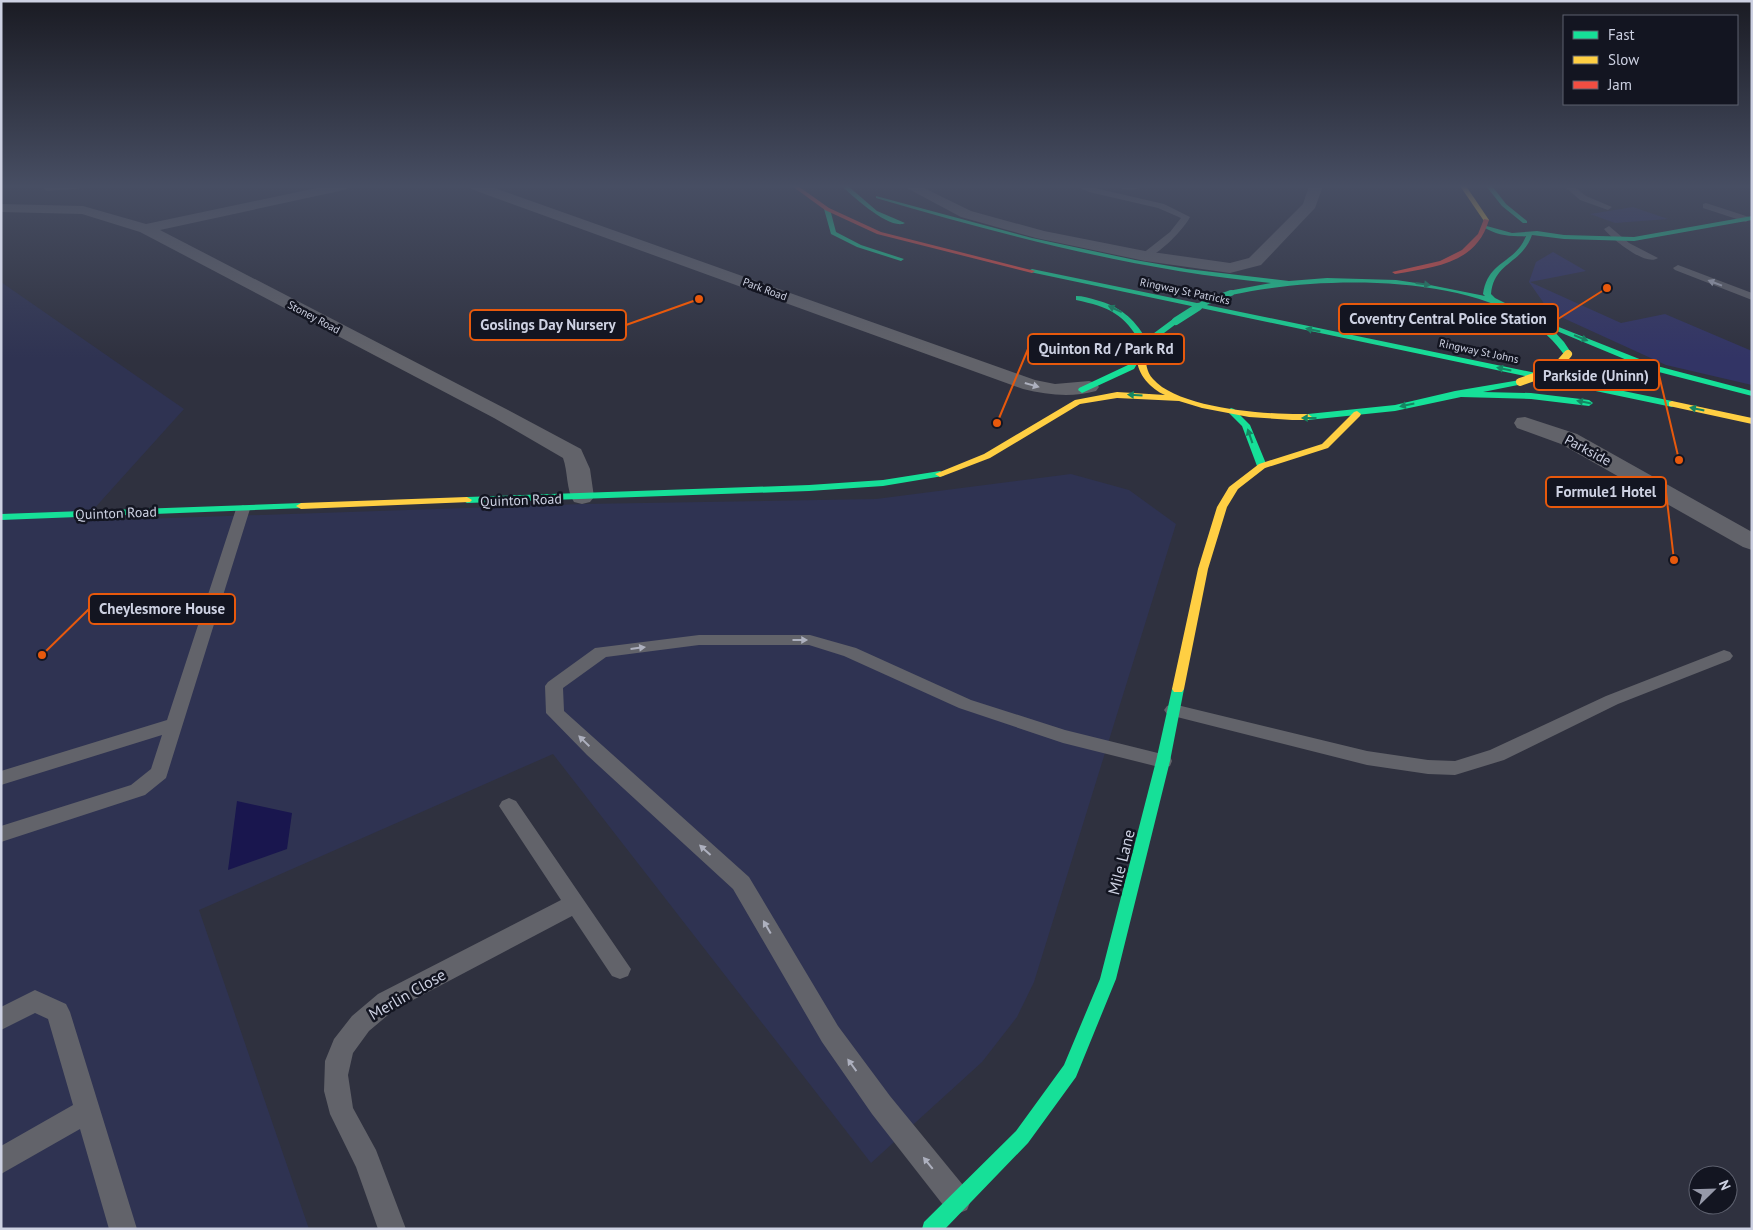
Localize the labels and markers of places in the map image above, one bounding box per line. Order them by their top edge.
callout: Coventry Central Police Station [1339,304,1558,334]
callout: Goslings Day Nursery [470,310,626,340]
callout: Quinton Rd / Park Rd [1028,334,1184,364]
callout: Parkside (Uninn) [1534,360,1659,390]
callout: Formule1 Hotel [1546,477,1666,507]
callout: Cheylesmore House [89,594,235,624]

